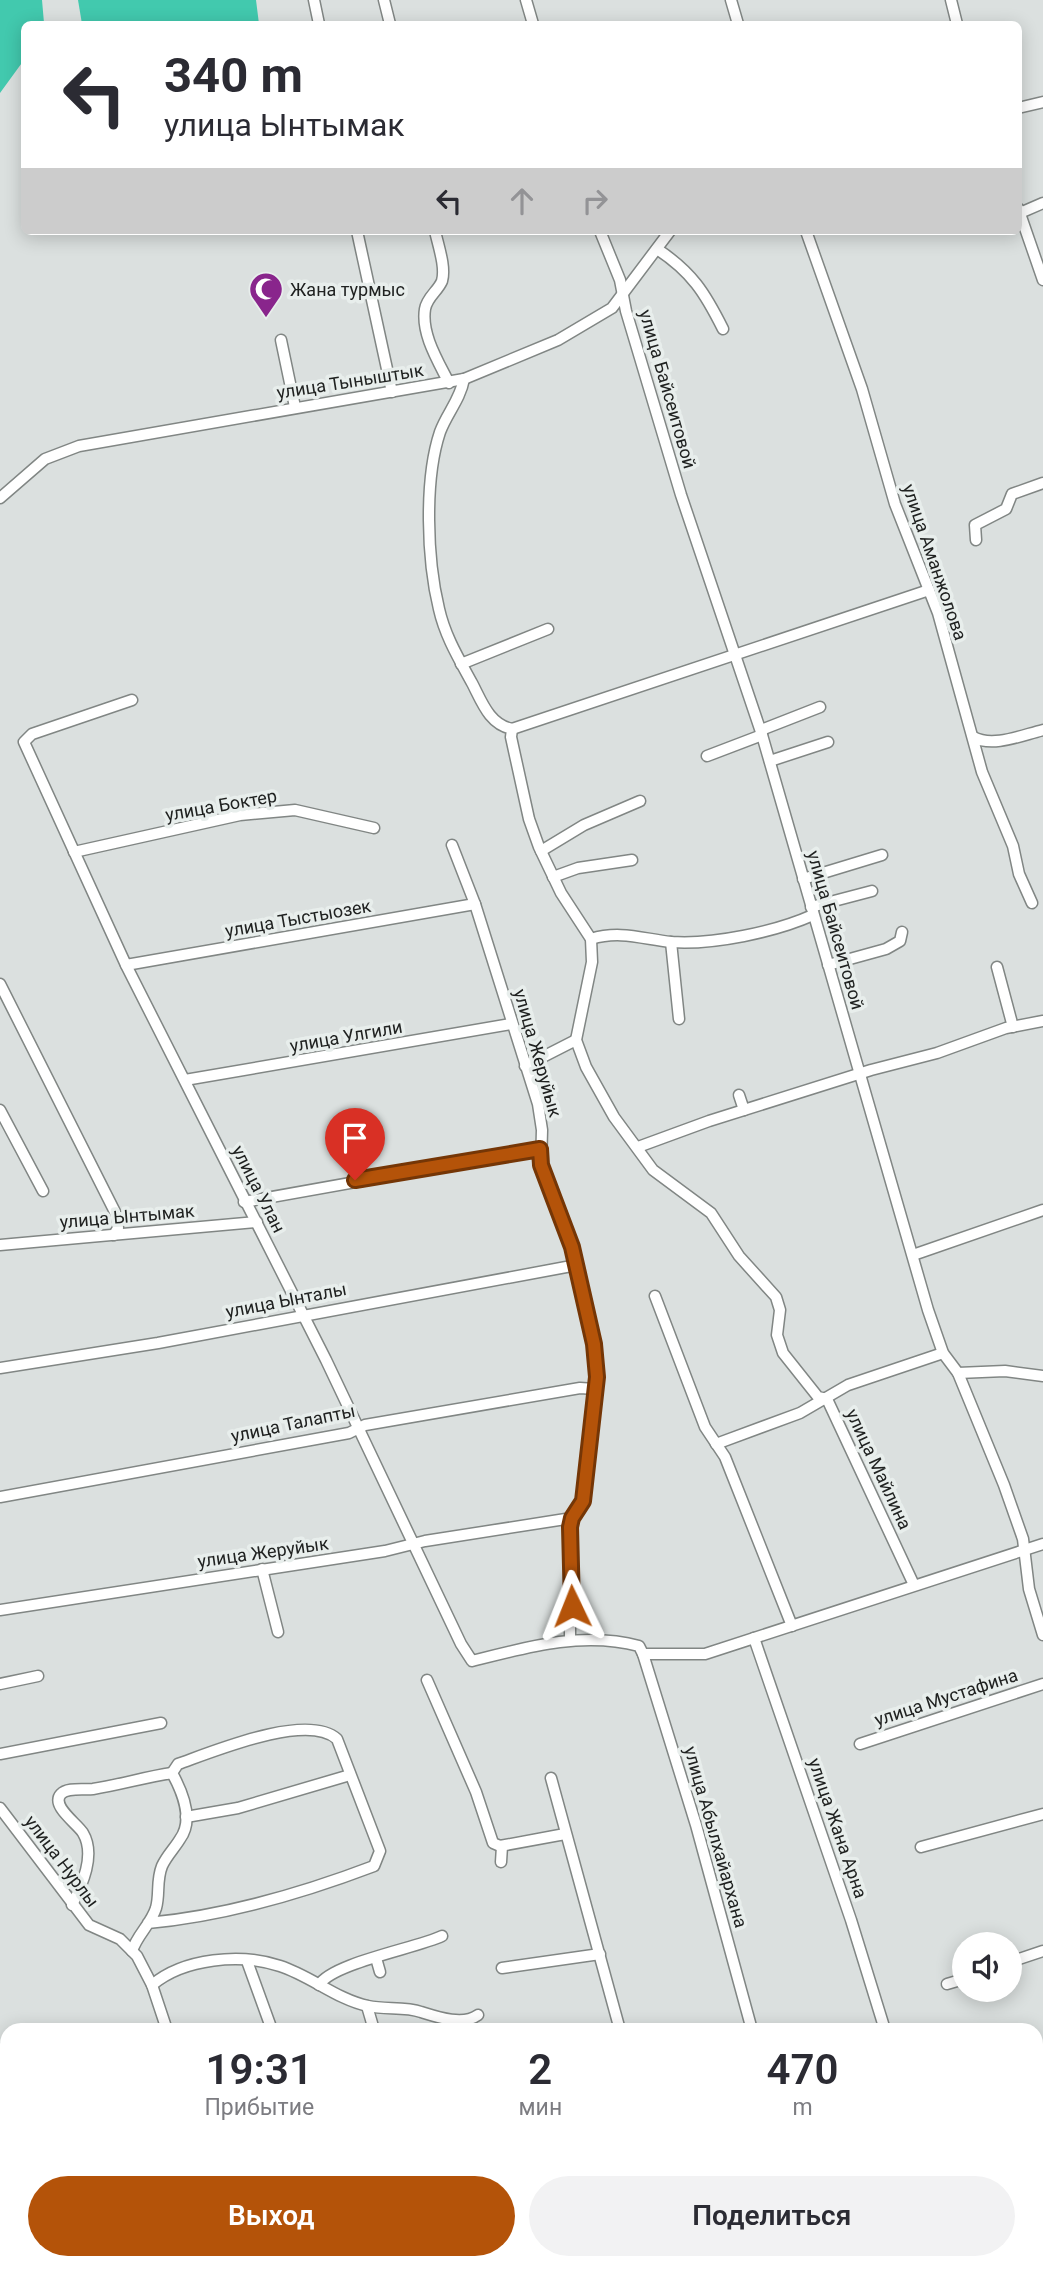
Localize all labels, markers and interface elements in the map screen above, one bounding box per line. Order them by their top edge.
text: 340 m [164,47,303,104]
icon: left [49,49,140,140]
text: улица Ынтымак [164,106,405,144]
icon: left [430,182,468,220]
icon: ahead [503,182,541,220]
icon: right [576,182,614,220]
mosque icon: Жана турмыс [247,270,285,319]
place label: Жана турмыс [290,279,405,300]
street label: улица Байсеитовой [635,307,701,471]
street label: улица Тыныштык [275,359,425,403]
street label: улица Аманжолова [898,481,972,643]
street label: улица Боктер [164,785,278,825]
street label: улица Байсеитовой [803,848,869,1012]
street label: улица Тыстыозек [223,895,373,941]
street label: улица Жеруйык [510,987,566,1120]
street label: улица Улгили [288,1016,404,1056]
pin [325,1108,385,1180]
icon: arrive [336,1119,374,1157]
street label: улица Улан [228,1142,290,1236]
street label: улица Ынтымак [59,1200,196,1232]
street label: улица Ынталы [224,1278,348,1322]
street label: улица Талапты [229,1400,357,1446]
street label: улица Майлина [842,1405,916,1533]
street label: улица Жеруйык [196,1532,330,1572]
position arrow [535,1569,609,1643]
street label: улица Мустафина [872,1664,1020,1730]
street label: улица Абылхайархана [680,1744,752,1930]
street label: улица Жана Арна [804,1755,872,1901]
street label: улица Нурлы [21,1811,103,1911]
map controls [952,1932,1022,2002]
button: sound [952,1932,1022,2002]
text: 19:31 [206,2045,313,2094]
text: 2 [528,2045,552,2094]
text: 470 [767,2045,839,2094]
text: Прибытие [204,2094,314,2121]
text: мин [519,2094,562,2121]
text: m [793,2094,813,2121]
button: Выход [28,2176,515,2256]
button: Поделиться [529,2176,1015,2256]

